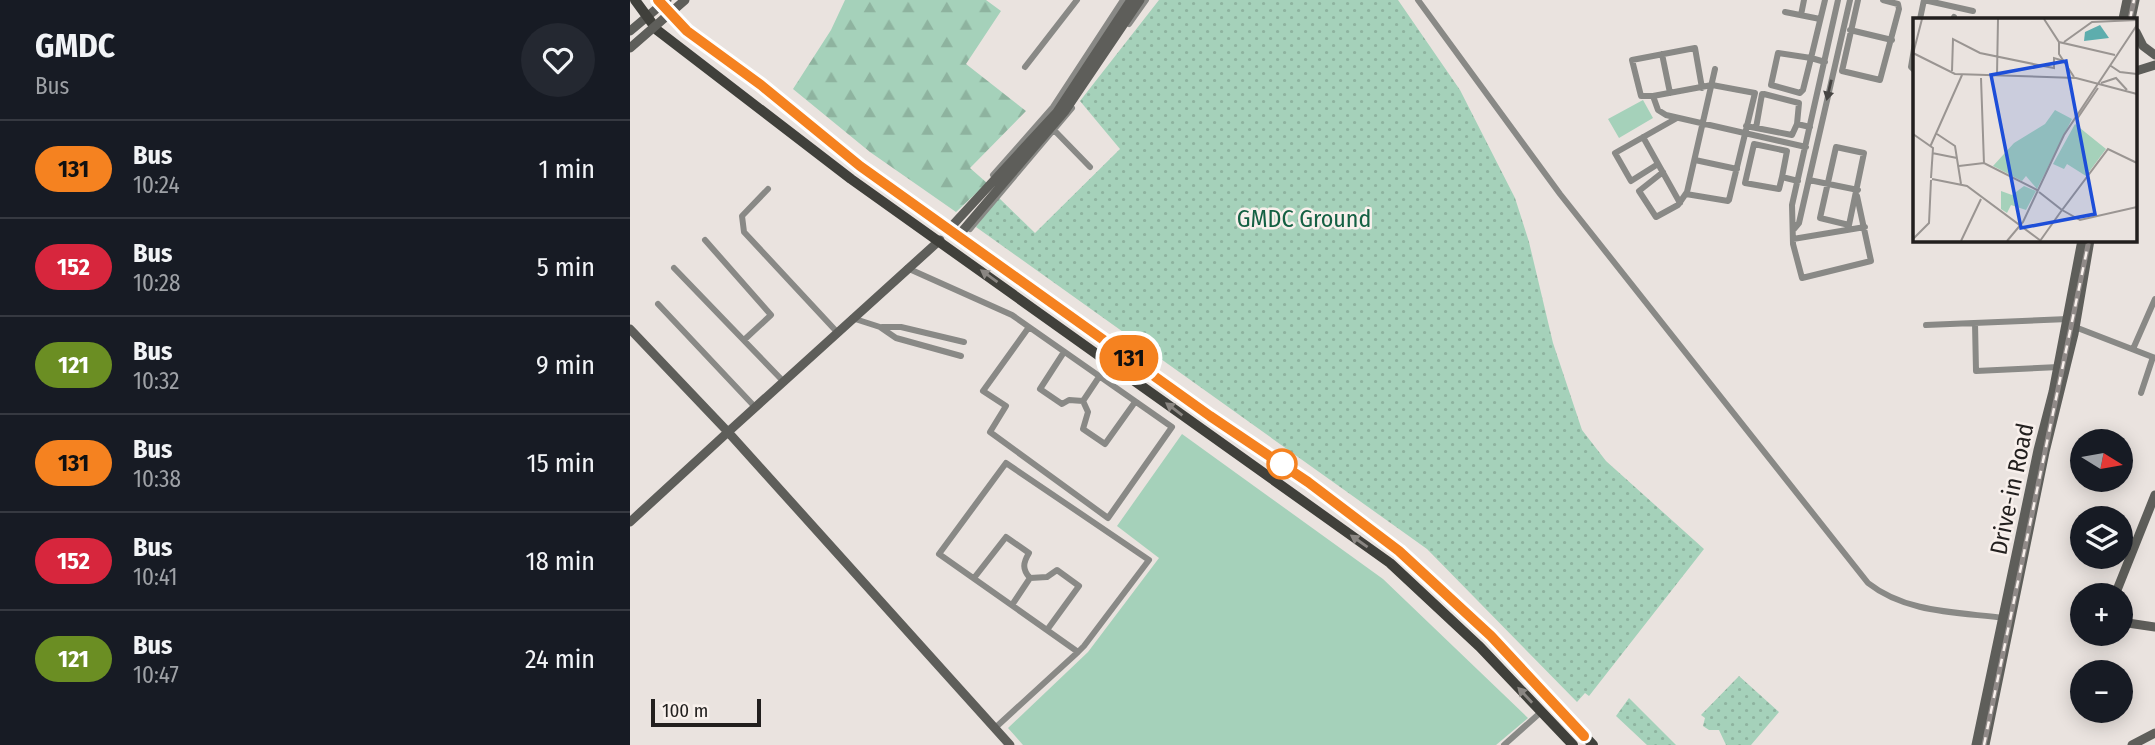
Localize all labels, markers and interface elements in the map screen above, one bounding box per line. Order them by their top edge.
inset map [1913,18,2137,242]
button: heart [521,23,595,97]
text: GMDC [35,26,115,66]
text: Bus [35,72,69,100]
one-way arrow [1823,79,1834,101]
text: Bus [133,140,172,171]
text: 1 min [539,154,595,185]
text: 131 [58,155,89,183]
text: 10:24 [133,171,180,199]
park label: GMDC Ground [1237,205,1371,233]
text: Bus [133,238,172,269]
text: 5 min [537,252,595,283]
text: 152 [57,253,90,281]
text: 10:28 [133,269,180,297]
one-way arrow [980,269,998,283]
line badge: 131 [1089,335,1169,381]
text: Bus [133,336,172,367]
text: 131 [1113,344,1145,372]
text: 9 min [536,350,595,381]
text: 121 [58,351,89,379]
text: 10:32 [133,367,179,395]
one-way arrow [1165,401,1183,416]
street label: Drive-in Road [1984,421,2040,557]
north arrow [2070,429,2133,492]
map controls [2070,429,2133,723]
text: Bus [133,434,172,465]
text: 15 min [527,448,595,479]
text: 131 [58,449,89,477]
unlabelled marker [1267,449,1297,479]
text: 10:38 [133,465,181,493]
button: layers [2070,506,2133,569]
text: Bus [133,532,172,563]
one-way arrow [1350,534,1368,548]
text: 18 min [526,546,595,577]
text: 152 [57,547,90,575]
text: 10:41 [133,563,178,591]
button: + [2070,583,2133,646]
text: Bus [133,630,172,661]
text: 24 min [525,644,595,675]
text: 121 [58,645,89,673]
button: − [2070,660,2133,723]
text: 10:47 [133,661,179,689]
one-way arrow [1518,687,1534,704]
scale bar [651,696,761,728]
text: 100 m [662,699,708,722]

